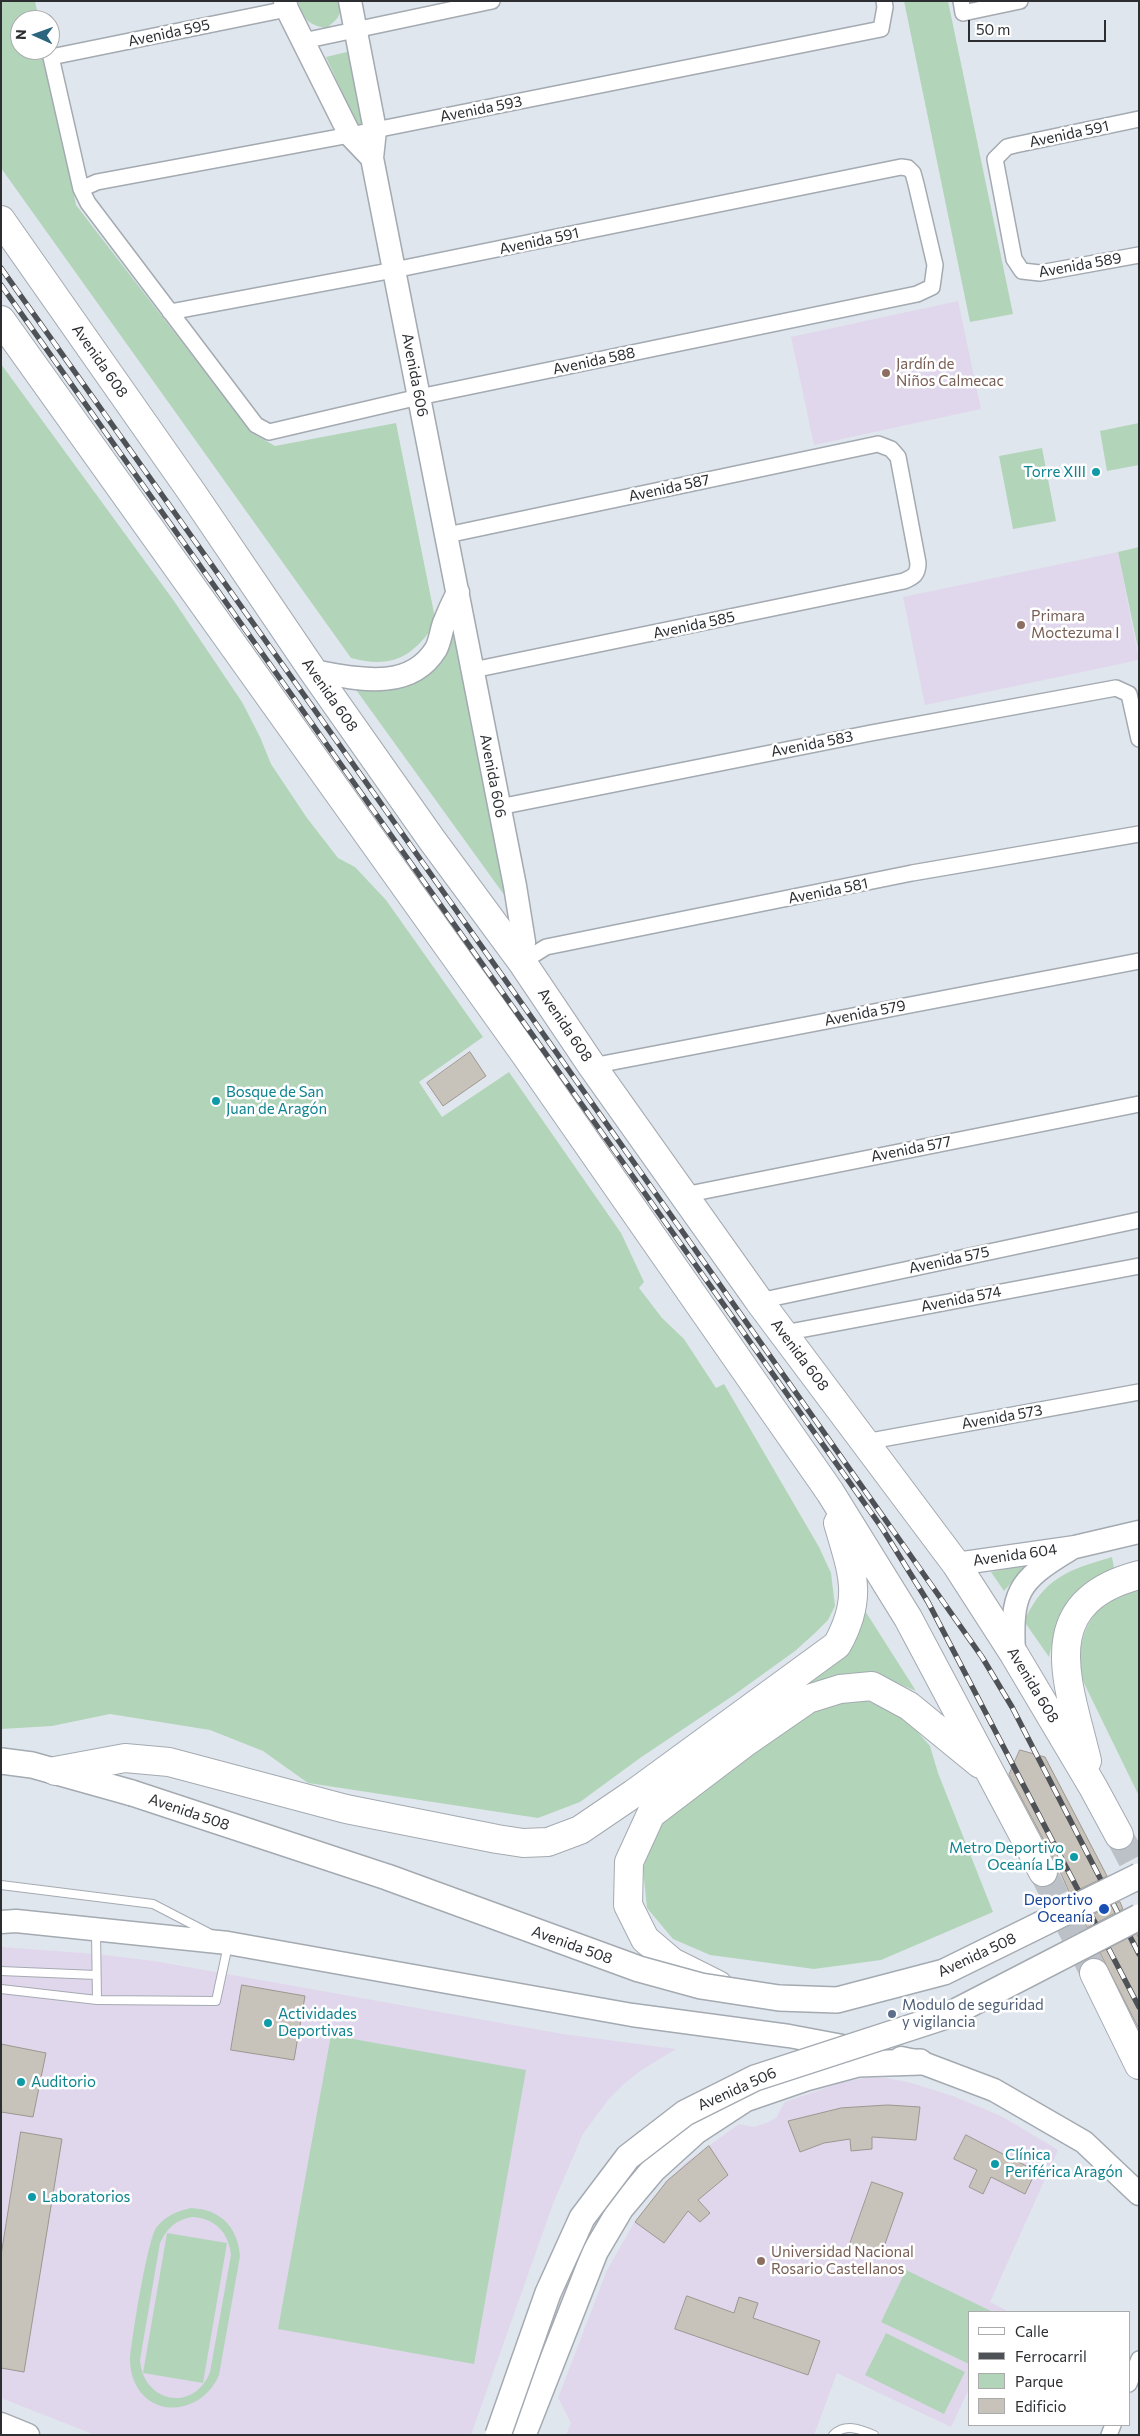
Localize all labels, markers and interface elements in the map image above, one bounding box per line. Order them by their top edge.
north arrow [10,10,60,60]
scale bar [970,10,1108,42]
street label: Avenida 595 [126,16,212,50]
text: 50 m [976,20,1010,38]
text: N [12,29,29,40]
street label: Avenida 593 [438,92,524,126]
street label: Avenida 591 [1027,117,1111,151]
street label: Avenida 591 [497,224,581,258]
street label: Avenida 589 [1037,249,1123,281]
street label: Avenida 608 [68,321,132,401]
street label: Avenida 606 [398,332,432,418]
street label: Avenida 588 [551,343,637,379]
place label: Jardín de Niños Calmecac [896,355,1004,390]
marker: Jardín de Niños Calmecac [880,367,892,379]
place label: Torre XIII [1023,463,1086,481]
marker: Torre XIII [1090,466,1102,478]
street label: Avenida 587 [627,471,711,505]
place label: Primara Moctezuma I [1031,607,1119,642]
street label: Avenida 585 [651,608,737,642]
marker: Primara Moctezuma I [1015,619,1027,631]
street label: Avenida 608 [298,655,362,735]
street label: Avenida 583 [769,727,855,761]
street label: Avenida 606 [476,733,510,819]
street label: Avenida 581 [786,874,870,908]
street label: Avenida 608 [534,985,596,1065]
street label: Avenida 579 [823,996,907,1030]
place label: Bosque de San Juan de Aragón [226,1083,327,1118]
marker: Bosque de San Juan de Aragón [210,1095,222,1107]
street label: Avenida 577 [869,1132,953,1166]
street label: Avenida 575 [907,1243,991,1277]
street label: Avenida 574 [919,1282,1003,1316]
street label: Avenida 608 [767,1316,833,1394]
street label: Avenida 573 [960,1401,1044,1433]
street label: Avenida 604 [972,1540,1058,1570]
street label: Avenida 608 [1003,1644,1063,1726]
street label: Avenida 508 [146,1790,232,1834]
place label: Metro Deportivo Oceanía LB [949,1839,1064,1874]
marker: Metro Deportivo Oceanía LB [1068,1851,1080,1863]
place label: Deportivo Oceanía [1024,1891,1093,1926]
marker: Deportivo Oceanía [1097,1902,1111,1916]
street label: Avenida 508 [529,1922,615,1968]
street label: Avenida 508 [935,1929,1019,1981]
place label: Modulo de seguridad y vigilancia [902,1996,1044,2031]
place label: Actividades Deportivas [278,2005,357,2040]
marker: Modulo de seguridad y vigilancia [886,2008,898,2020]
marker: Actividades Deportivas [262,2017,274,2029]
street label: Avenida 506 [695,2064,779,2114]
place label: Auditorio [31,2073,96,2091]
marker: Auditorio [15,2076,27,2088]
place label: Clínica Periférica Aragón [1005,2146,1123,2181]
marker: Clínica Periférica Aragón [989,2158,1001,2170]
place label: Laboratorios [42,2188,130,2206]
marker: Laboratorios [26,2191,38,2203]
place label: Universidad Nacional Rosario Castellanos [771,2243,914,2278]
marker: Universidad Nacional Rosario Castellanos [755,2255,767,2267]
legend [968,2311,1130,2426]
text: Calle [1015,2322,1049,2340]
text: Ferrocarril [1015,2347,1087,2365]
text: Parque [1015,2372,1063,2390]
text: Edificio [1015,2397,1066,2415]

